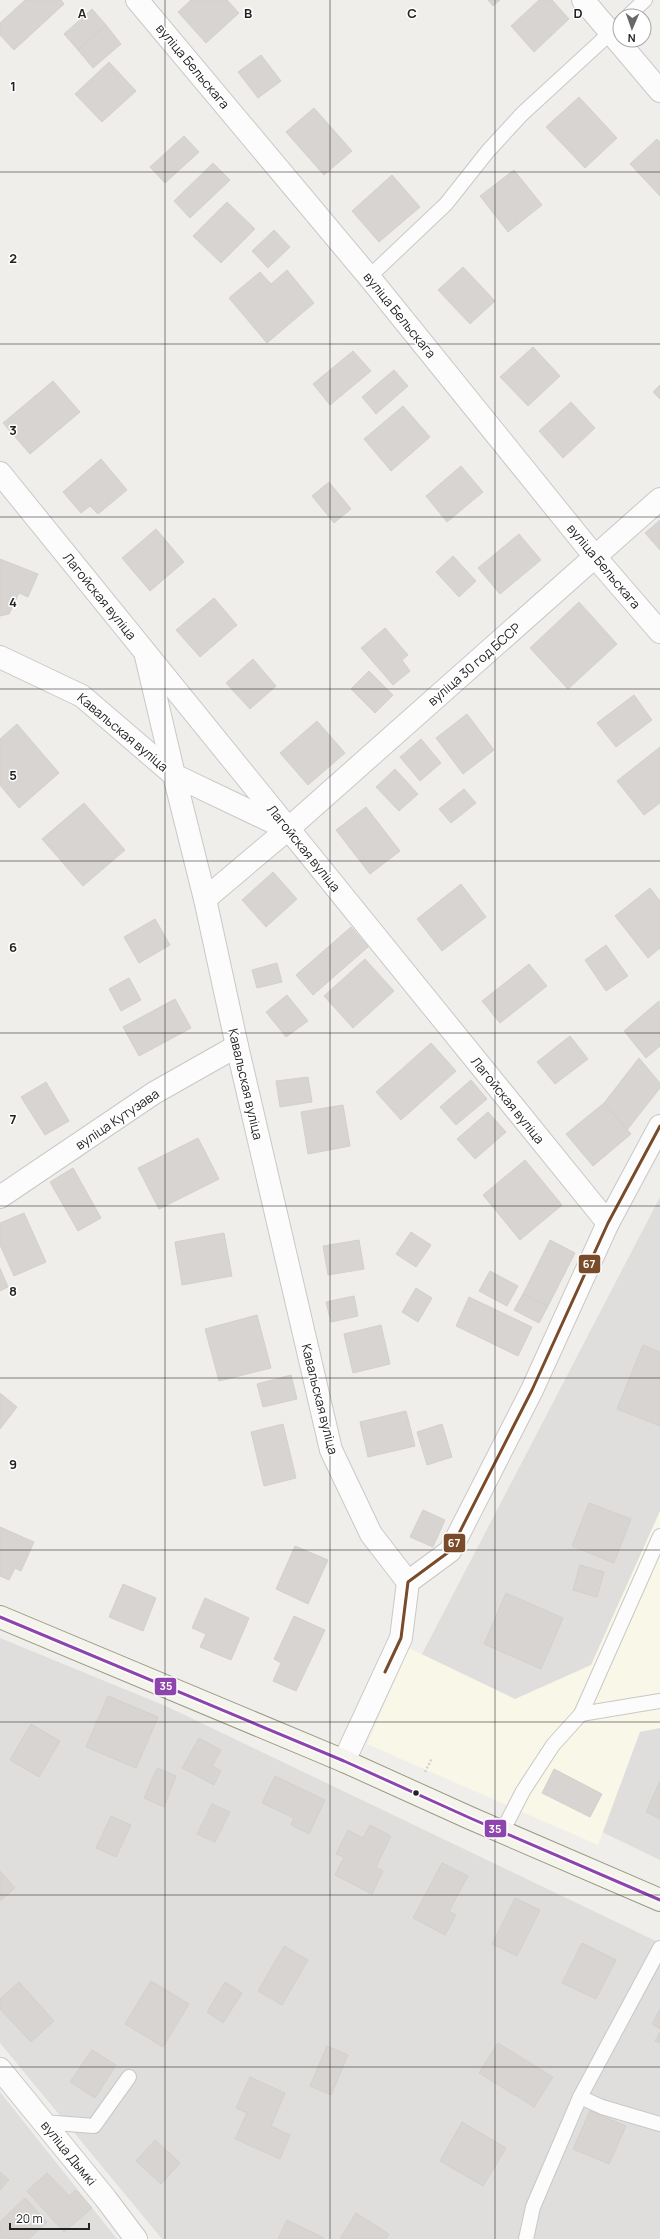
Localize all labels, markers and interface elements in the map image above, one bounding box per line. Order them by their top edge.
text: A [78,4,87,22]
text: B [244,4,252,22]
text: C [407,4,417,22]
text: D [573,4,583,22]
north arrow [612,8,652,48]
street label: вуліца Бельскага [152,20,234,112]
text: N [627,31,636,46]
text: 1 [10,77,16,95]
text: 2 [9,249,17,267]
street label: вуліца Бельскага [360,268,440,362]
text: 3 [9,421,17,439]
street label: вуліца Бельскага [563,520,645,612]
street label: Лагойская вуліца [59,549,141,643]
text: 4 [9,593,17,611]
street label: вуліца 30 год БССР [424,618,525,709]
street label: Кавальская вуліца [74,689,172,775]
text: 5 [9,766,17,784]
street label: Лагойская вуліца [263,801,345,895]
text: 6 [9,938,17,956]
street label: Кавальская вуліца [224,1027,268,1141]
street label: Лагойская вуліца [467,1053,549,1147]
street label: вуліца Кутузава [72,1084,162,1154]
text: 7 [10,1110,17,1128]
line badge: 67 [578,1254,601,1274]
text: 67 [583,1256,595,1271]
text: 8 [9,1282,17,1300]
street label: Кавальская вуліца [298,1342,342,1456]
text: 9 [9,1455,17,1473]
line badge: 67 [443,1533,466,1553]
text: 67 [448,1535,460,1550]
line badge: 35 [154,1677,177,1696]
text: 35 [160,1678,172,1693]
unlabelled marker [411,1788,421,1798]
line badge: 35 [484,1819,507,1838]
text: 35 [489,1821,501,1836]
street label: вуліца Дымкі [37,2117,101,2189]
scale bar [10,2205,89,2231]
text: 20 m [16,2210,43,2227]

